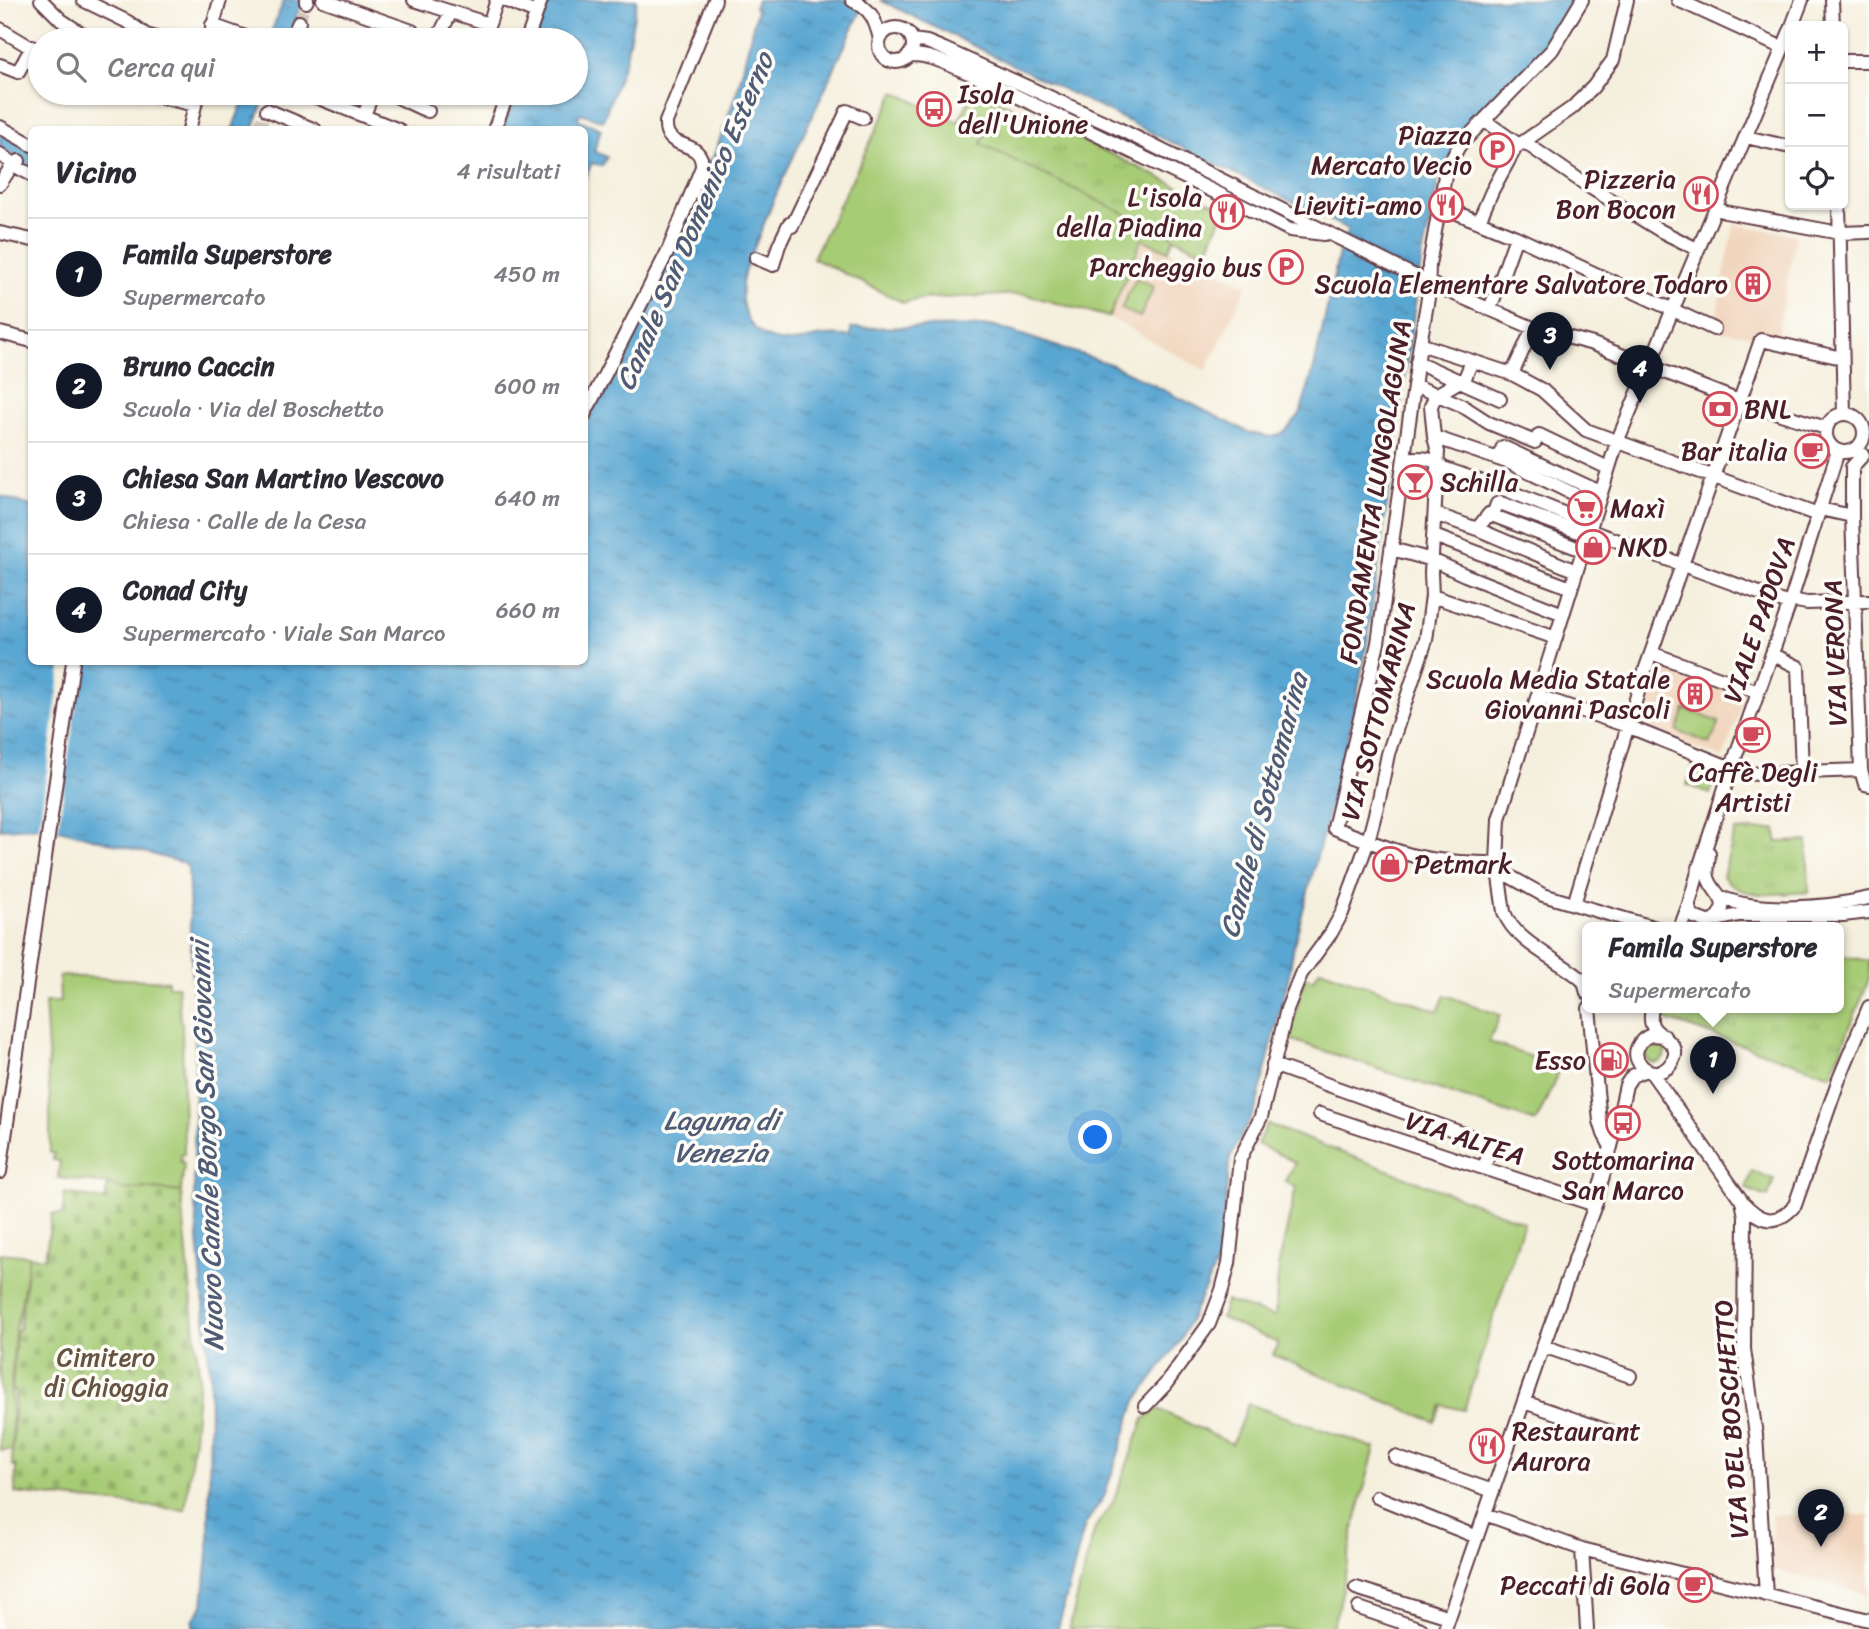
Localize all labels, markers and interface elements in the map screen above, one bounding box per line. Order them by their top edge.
map controls [1785,21,1848,210]
button: + [1785,21,1848,84]
search box [28,28,588,105]
water label: Canale San Domenico Esterno [601,42,789,398]
text: Cerca qui [108,44,215,90]
icon: search [52,48,90,86]
place label: Isola dell'Unione [957,71,1088,147]
button: − [1785,84,1848,147]
bus stop icon: Isola dell'Unione [915,90,953,128]
place label: Piazza Mercato Vecio [1311,112,1472,188]
parking icon: Piazza Mercato Vecio [1478,131,1516,169]
text: Vicino [56,145,136,199]
button: locate [1785,147,1848,210]
text: 4 risultati [456,151,560,192]
place label: Pizzeria Bon Bocon [1556,156,1676,232]
place label: L'isola della Piadina [1056,174,1202,250]
restaurant icon: Pizzeria Bon Bocon [1682,175,1720,213]
place label: Lieviti-amo [1294,182,1422,228]
restaurant icon: Lieviti-amo [1427,186,1465,224]
restaurant icon: L'isola della Piadina [1208,193,1246,231]
text: Famila Superstore [123,231,332,277]
place label: Parcheggio bus [1089,244,1263,290]
parking icon: Parcheggio bus [1267,248,1305,286]
text: 1 [74,254,84,295]
text: 450 m [493,254,560,295]
place label: Scuola Elementare Salvatore Todaro [1315,261,1728,307]
building icon: Scuola Elementare Salvatore Todaro [1734,265,1772,303]
text: Supermercato [123,277,265,318]
pin: 3 [1527,312,1573,370]
street label: FONDAMENTA LUNGOLAGUNA [1325,317,1425,667]
text: Bruno Caccin [123,343,274,389]
pin: 4 [1617,345,1663,403]
text: 2 [72,366,86,407]
text: 600 m [494,366,560,407]
place label: BNL [1744,386,1791,432]
text: Scuola · Via del Boschetto [123,389,384,430]
bank icon: BNL [1701,390,1739,428]
place label: Bar italia [1681,428,1788,474]
cafe icon: Bar italia [1793,432,1831,470]
text: Chiesa San Martino Vescovo [123,455,444,501]
place label: Schilla [1440,459,1519,505]
bar icon: Schilla [1396,463,1434,501]
text: 3 [73,478,85,519]
text: 640 m [494,478,560,519]
place label: Maxì [1610,485,1665,531]
supermarket icon: Maxì [1566,489,1604,527]
text: Chiesa · Calle de la Cesa [123,501,366,542]
place label: NKD [1618,524,1668,570]
shop icon: NKD [1574,528,1612,566]
street label: VIALE PADOVA [1709,531,1809,709]
text: Conad City [123,567,247,613]
street label: VIA VERONA [1809,579,1861,727]
text: 4 [72,590,86,631]
text: 660 m [496,590,560,631]
street label: VIA SOTTOMARINA [1327,597,1429,825]
text: Supermercato · Viale San Marco [123,613,445,654]
place label: Scuola Media Statale Giovanni Pascoli [1426,656,1671,732]
water label: Canale di Sottomarina [1205,665,1323,943]
building icon: Scuola Media Statale Giovanni Pascoli [1676,675,1714,713]
cafe icon: Caffè Degli Artisti [1734,716,1772,754]
place label: Caffè Degli Artisti [1688,749,1818,825]
place label: Petmark [1414,841,1512,887]
shop icon: Petmark [1371,845,1409,883]
popup [1582,922,1844,1013]
text: Famila Superstore [1609,924,1817,970]
water label: Nuovo Canale Borgo San Giovanni [175,935,238,1352]
text: Supermercato [1609,970,1751,1011]
pin: 1 [1690,1036,1736,1094]
place label: Esso [1534,1037,1586,1083]
fuel station icon: Esso [1592,1041,1630,1079]
water label: Laguna di Venezia [663,1096,784,1177]
street label: VIA ALTEA [1400,1097,1530,1179]
bus stop icon: Sottomarina San Marco [1604,1104,1642,1142]
your location [1078,1120,1112,1154]
place label: Sottomarina San Marco [1552,1137,1695,1213]
street label: VIA DEL BOSCHETTO [1700,1298,1762,1540]
park label: Cimitero di Chioggia [44,1334,169,1410]
place label: Restaurant Aurora [1511,1408,1641,1484]
restaurant icon: Restaurant Aurora [1468,1427,1506,1465]
pin: 2 [1798,1489,1844,1547]
place label: Peccati di Gola [1500,1562,1670,1608]
cafe icon: Peccati di Gola [1676,1566,1714,1604]

